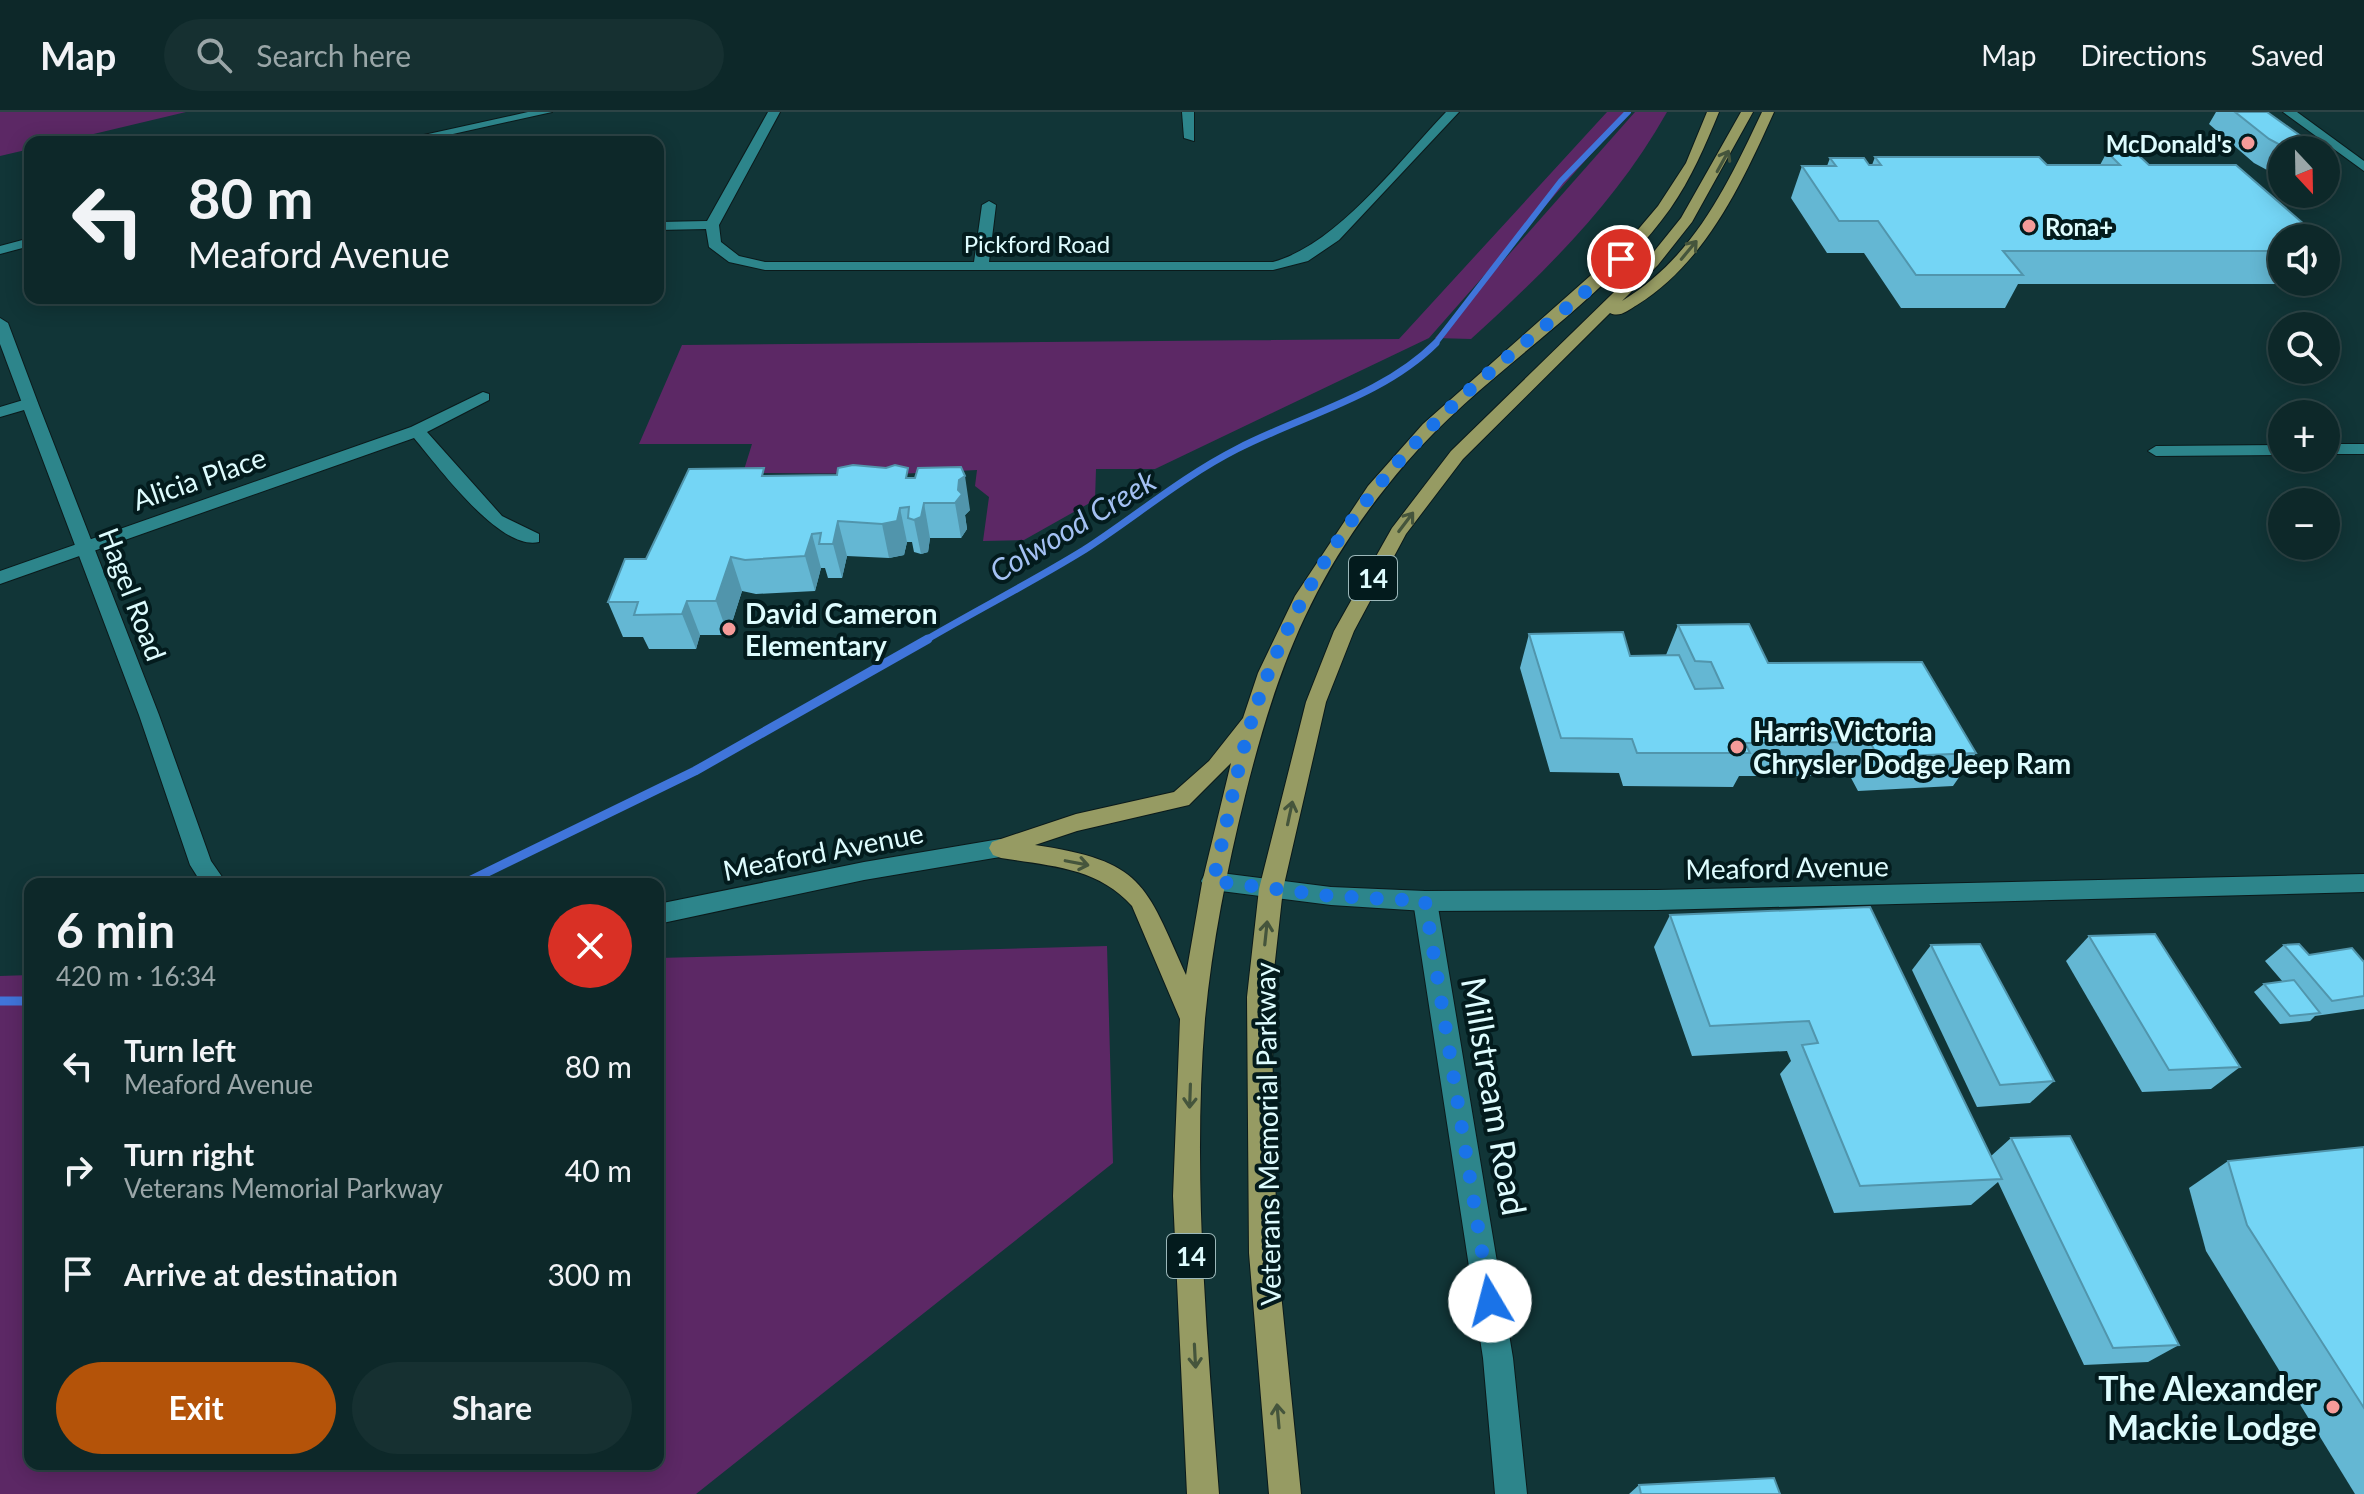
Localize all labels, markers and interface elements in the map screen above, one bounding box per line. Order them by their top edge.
search box [164,19,724,91]
text: Map [40,32,116,78]
icon: search [192,33,236,77]
text: Search here [256,37,411,73]
text: Map [1981,38,2036,72]
text: Directions [2080,38,2207,72]
text: Saved [2251,38,2324,72]
place label: McDonald's [2106,129,2232,158]
marker: McDonald's [2239,134,2257,152]
north arrow [2268,136,2340,208]
map controls [2268,136,2340,560]
one-way arrow [1715,149,1731,173]
text: 80 m [188,164,313,231]
icon: left [56,168,160,272]
place label: Rona+ [2045,212,2113,241]
marker: Rona+ [2020,217,2038,235]
button: sound [2268,224,2340,296]
pin [1587,225,1655,293]
street label: Pickford Road [964,229,1110,258]
text: Meaford Avenue [188,232,450,276]
icon: arrive [1599,237,1643,281]
one-way arrow [1680,240,1698,260]
button: search [2268,312,2340,384]
button: + [2268,400,2340,472]
street label: Alicia Place [128,439,270,517]
water label: Colwood Creek [982,461,1162,589]
button: − [2268,488,2340,560]
one-way arrow [1397,512,1414,533]
street label: Hagel Road [92,523,174,665]
road number: 14 [1349,556,1397,600]
place label: David Cameron Elementary [745,596,937,662]
marker: David Cameron Elementary [720,620,738,638]
place label: Harris Victoria Chrysler Dodge Jeep Ram [1753,714,2071,780]
marker: Harris Victoria Chrysler Dodge Jeep Ram [1728,738,1746,756]
one-way arrow [1283,801,1298,826]
street label: Meaford Avenue [720,815,926,887]
street label: Meaford Avenue [1685,848,1889,886]
one-way arrow [1064,856,1089,871]
text: 6 min [56,901,175,958]
button: close [548,904,632,988]
one-way arrow [1259,920,1274,947]
text: 420 m · 16:34 [56,960,216,992]
street label: Veterans Memorial Parkway [1247,961,1287,1306]
street label: Millstream Road [1454,974,1536,1218]
text: Turn left [124,1032,236,1068]
icon: left [56,1044,100,1088]
text: 80 m [565,1048,632,1084]
text: Meaford Avenue [124,1068,313,1100]
one-way arrow [1182,1082,1197,1109]
text: Turn right [124,1136,254,1172]
icon: right [56,1148,100,1192]
text: 40 m [565,1152,632,1188]
text: Veterans Memorial Parkway [124,1172,443,1204]
road number: 14 [1167,1234,1215,1278]
icon: arrive [56,1252,100,1296]
text: Arrive at destination [124,1256,398,1292]
text: 300 m [547,1256,632,1292]
position arrow [1448,1259,1532,1343]
one-way arrow [1188,1342,1203,1369]
button: Exit [56,1362,336,1454]
button: Share [352,1362,632,1454]
place label: The Alexander Mackie Lodge [2098,1367,2317,1447]
marker: The Alexander Mackie Lodge [2324,1398,2342,1416]
one-way arrow [1270,1403,1285,1430]

